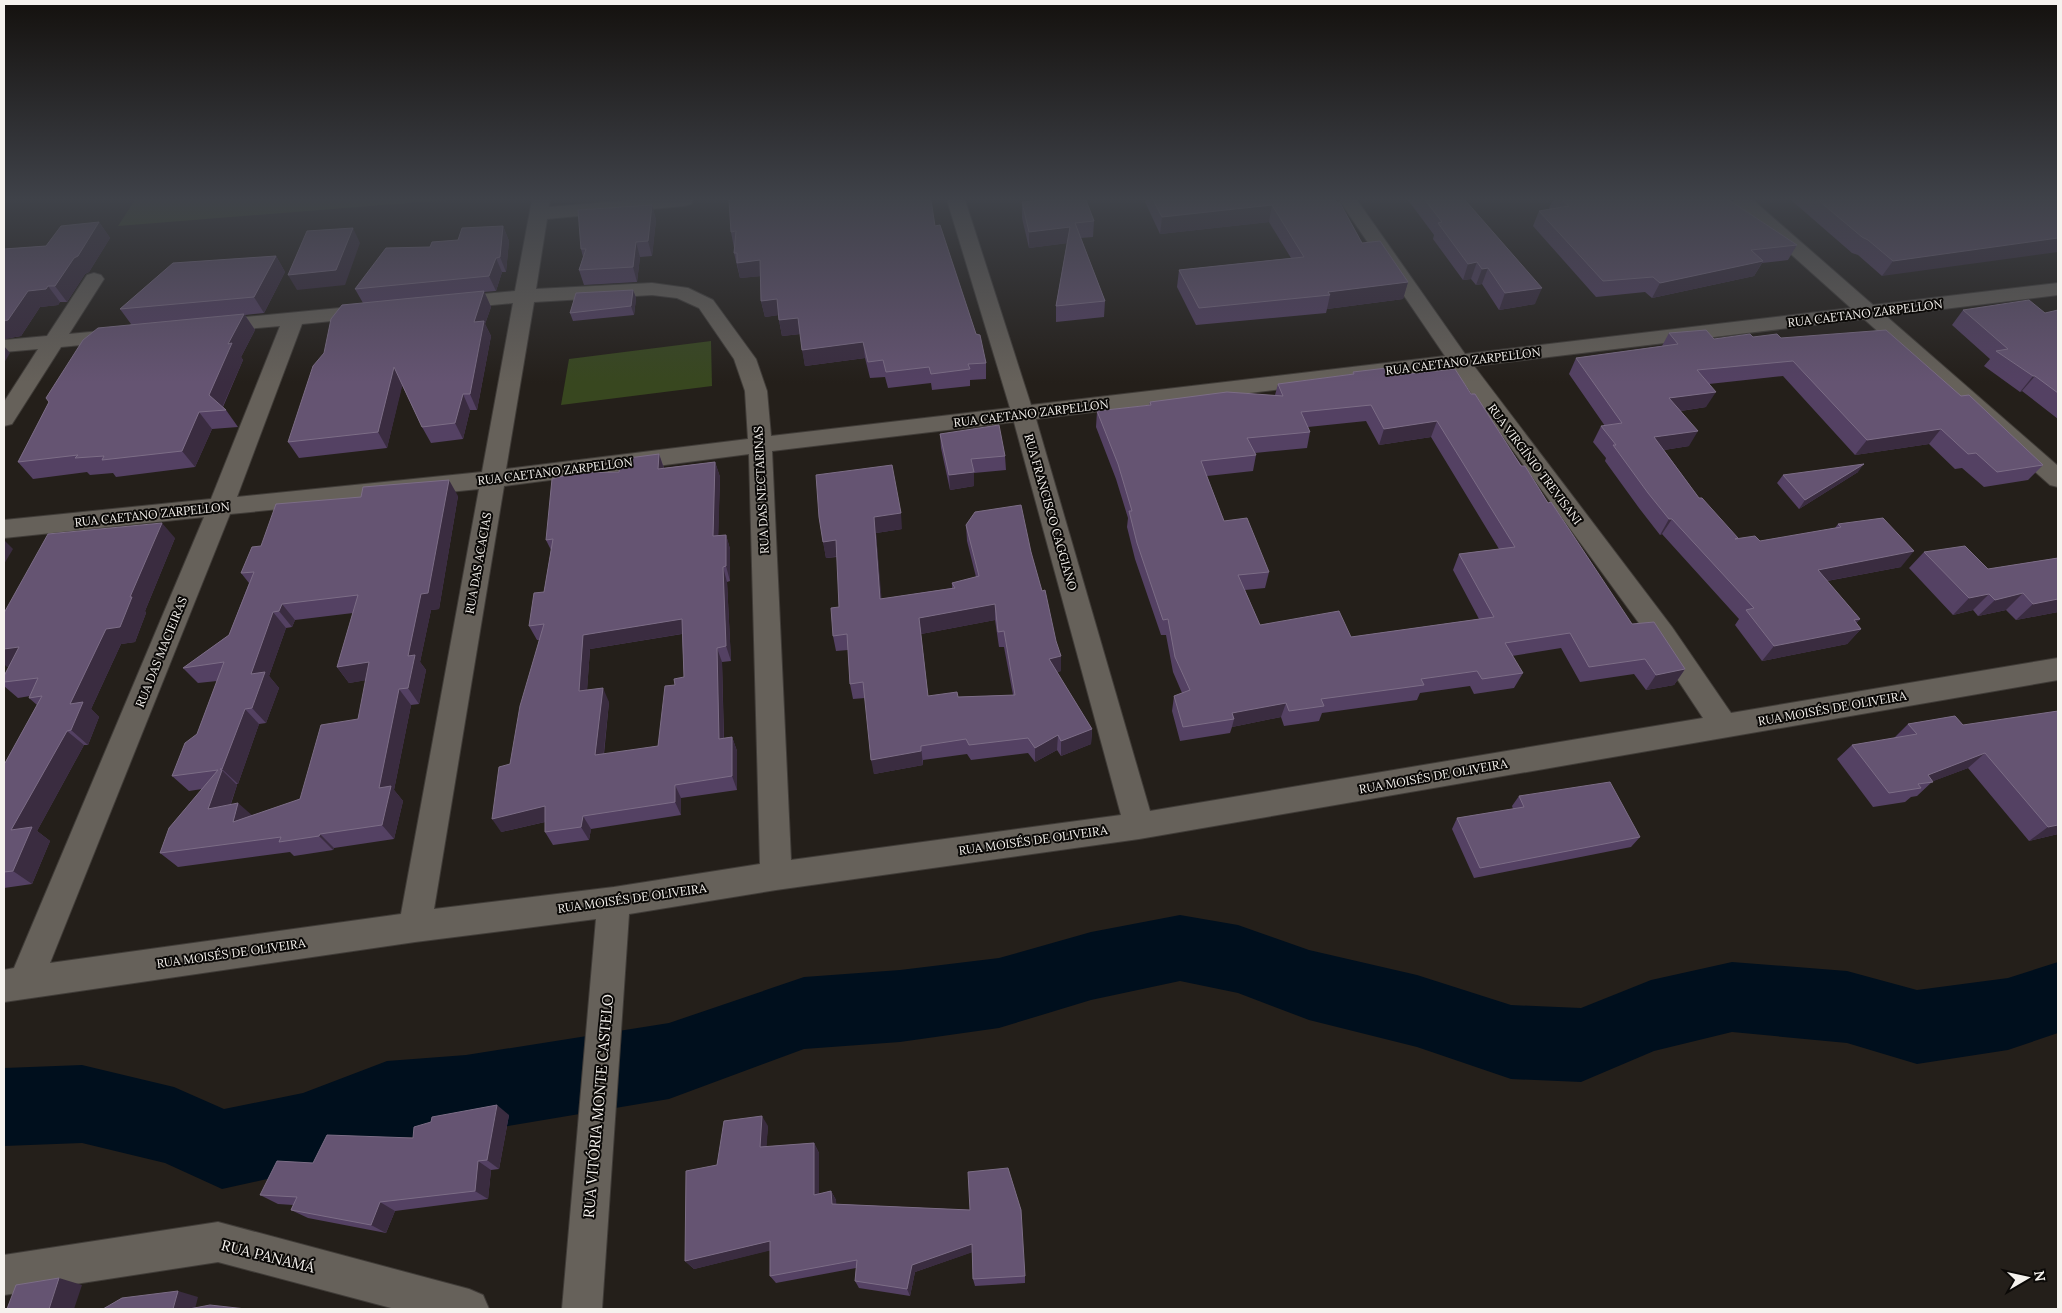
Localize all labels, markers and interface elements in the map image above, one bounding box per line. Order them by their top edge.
street label: RUA CAETANO ZARPELLON [1787,296,1943,330]
street label: RUA CAETANO ZARPELLON [1385,344,1541,378]
street label: RUA CAETANO ZARPELLON [953,396,1109,430]
street label: RUA VIRGÍNIO TREVISANI [1485,401,1585,527]
street label: RUA DAS NECTARINAS [750,426,772,554]
street label: RUA FRANCISCO CAGGIANO [1021,432,1081,592]
street label: RUA CAETANO ZARPELLON [477,454,633,488]
street label: RUA CAETANO ZARPELLON [74,498,230,530]
street label: RUA DAS ACACIAS [462,511,494,615]
street label: RUA DAS MACIEIRAS [132,594,190,709]
street label: RUA MOISÉS DE OLIVEIRA [1757,687,1908,728]
street label: RUA MOISÉS DE OLIVEIRA [1358,755,1509,796]
street label: RUA MOISÉS DE OLIVEIRA [958,822,1109,858]
street label: RUA MOISÉS DE OLIVEIRA [557,880,708,916]
street label: RUA MOISÉS DE OLIVEIRA [156,935,307,971]
street label: RUA VITÓRIA MONTE CASTELO [579,993,617,1219]
street label: RUA PANAMÁ [219,1235,317,1277]
north arrow [2002,1253,2052,1303]
text: N [2030,1269,2050,1283]

